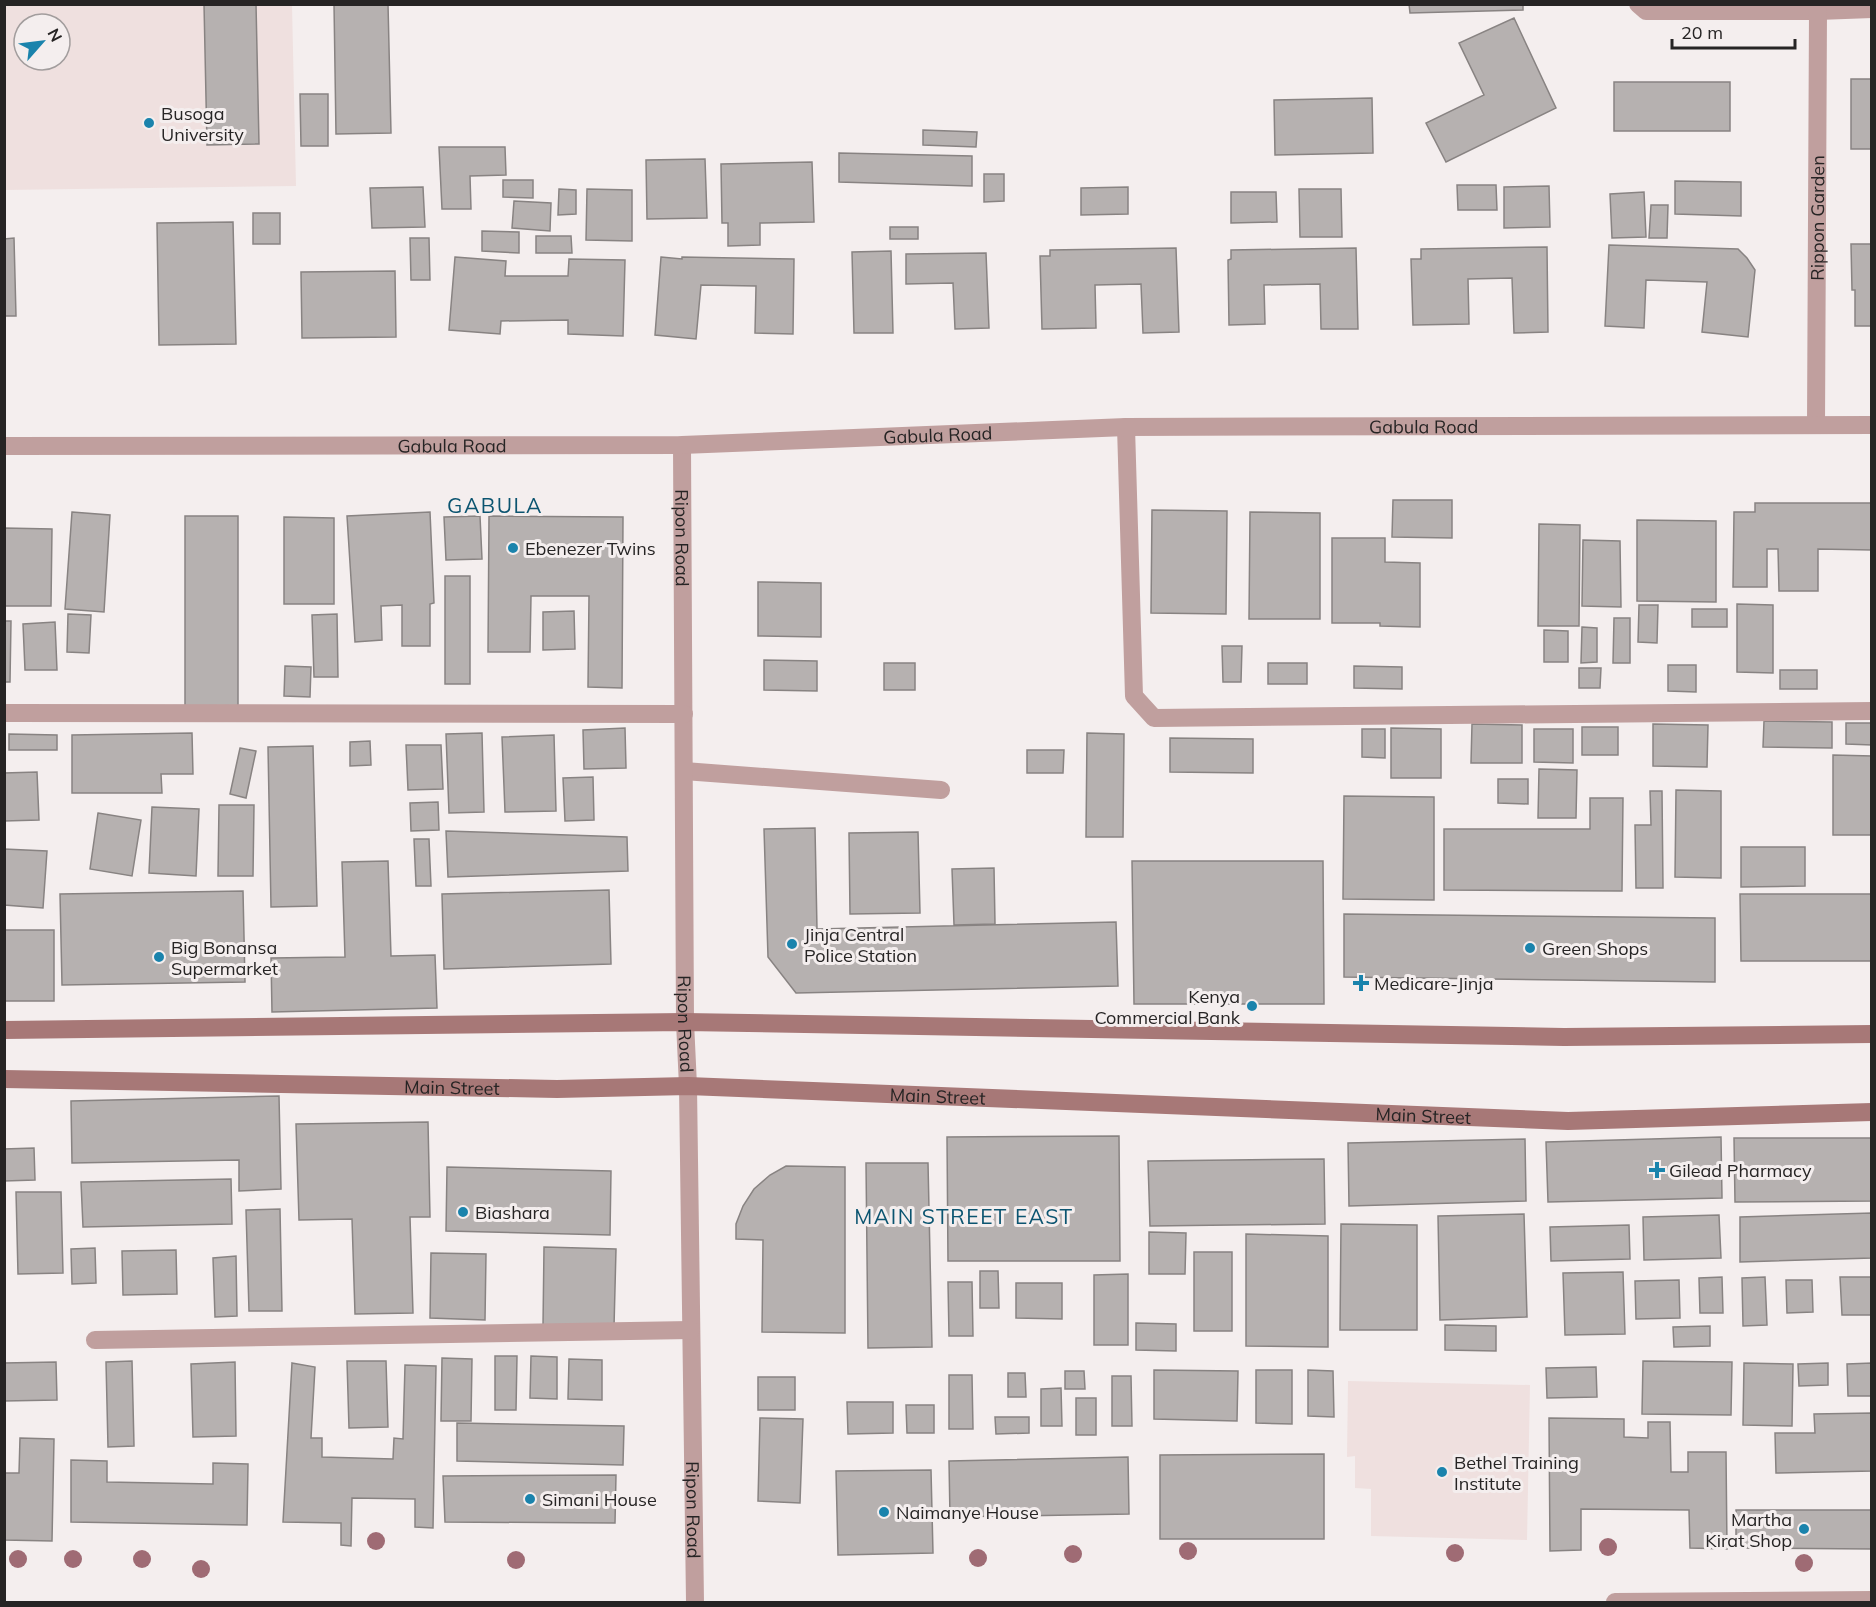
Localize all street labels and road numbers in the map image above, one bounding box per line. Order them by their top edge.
street label: Rippon Garden [1805,155,1829,281]
street label: Gabula Road [1369,415,1478,438]
street label: Gabula Road [883,421,993,448]
street label: Gabula Road [397,434,507,457]
street label: Ripon Road [671,489,694,587]
street label: Ripon Road [673,975,699,1073]
street label: Main Street [404,1075,500,1099]
street label: Main Street [889,1083,986,1109]
street label: Main Street [1375,1102,1472,1129]
street label: Ripon Road [682,1461,706,1559]

